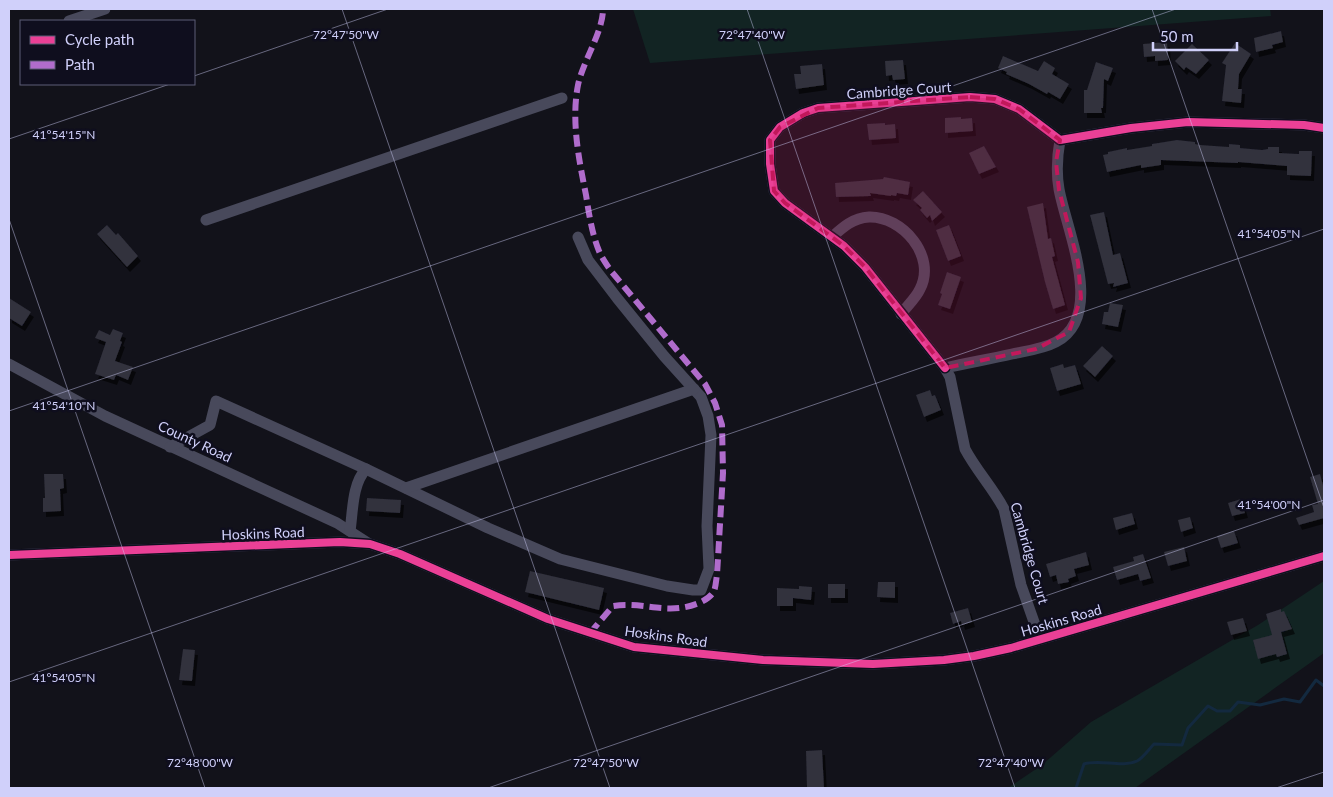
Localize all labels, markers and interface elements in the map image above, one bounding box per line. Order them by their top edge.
legend [20,20,195,85]
scale bar [1153,20,1237,52]
text: 72°47'50"W [313,27,380,42]
text: 72°47'40"W [719,27,786,42]
text: 50 m [1160,27,1194,45]
text: Cycle path [65,30,134,48]
text: Path [65,55,95,73]
street label: Cambridge Court [846,78,952,102]
text: 41°54'15"N [33,127,95,142]
text: 41°54'05"N [1238,226,1300,241]
text: 41°54'10"N [33,398,95,413]
street label: County Road [156,417,234,465]
text: 41°54'00"N [1238,497,1300,512]
street label: Cambridge Court [1007,500,1053,606]
street label: Hoskins Road [221,523,305,543]
street label: Hoskins Road [1019,600,1103,640]
street label: Hoskins Road [623,622,709,650]
text: 41°54'05"N [33,670,95,685]
text: 72°48'00"W [167,755,234,770]
text: 72°47'50"W [573,755,640,770]
text: 72°47'40"W [978,755,1045,770]

